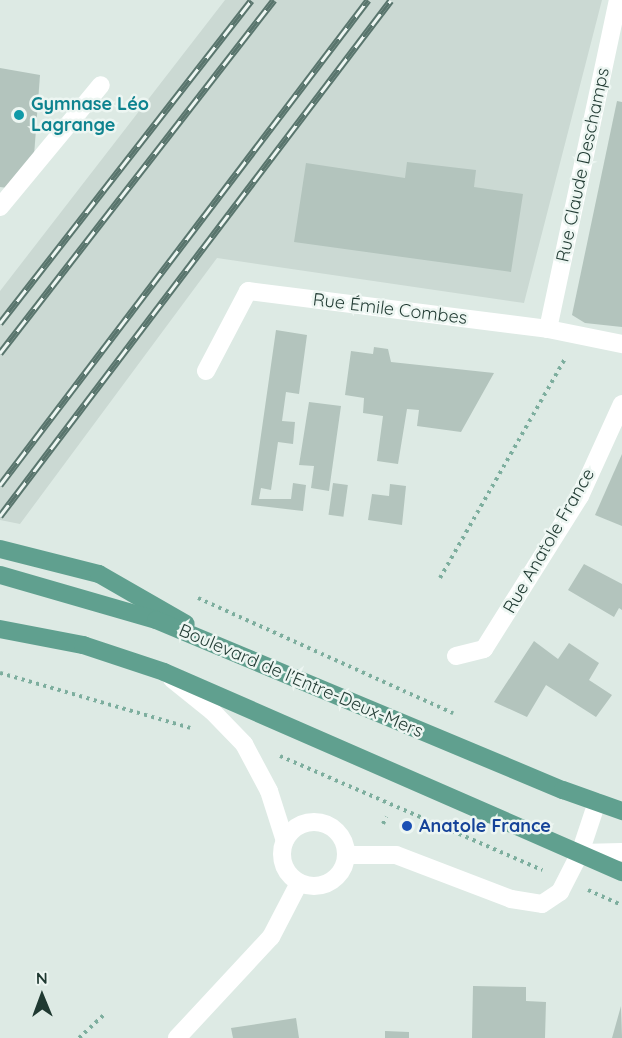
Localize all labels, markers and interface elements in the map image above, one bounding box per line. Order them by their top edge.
street label: Rue Claude Deschamps [552,66,614,264]
place label: Gymnase Léo Lagrange [31,94,149,136]
marker: Gymnase Léo Lagrange [12,108,26,122]
street label: Rue Émile Combes [312,289,468,329]
street label: Rue Anatole France [499,465,599,617]
street label: Boulevard de l'Entre-Deux-Mers [176,620,426,742]
place label: Anatole France [419,815,551,837]
marker: Anatole France [400,819,414,833]
north arrow [12,966,72,1026]
text: N [36,968,48,988]

